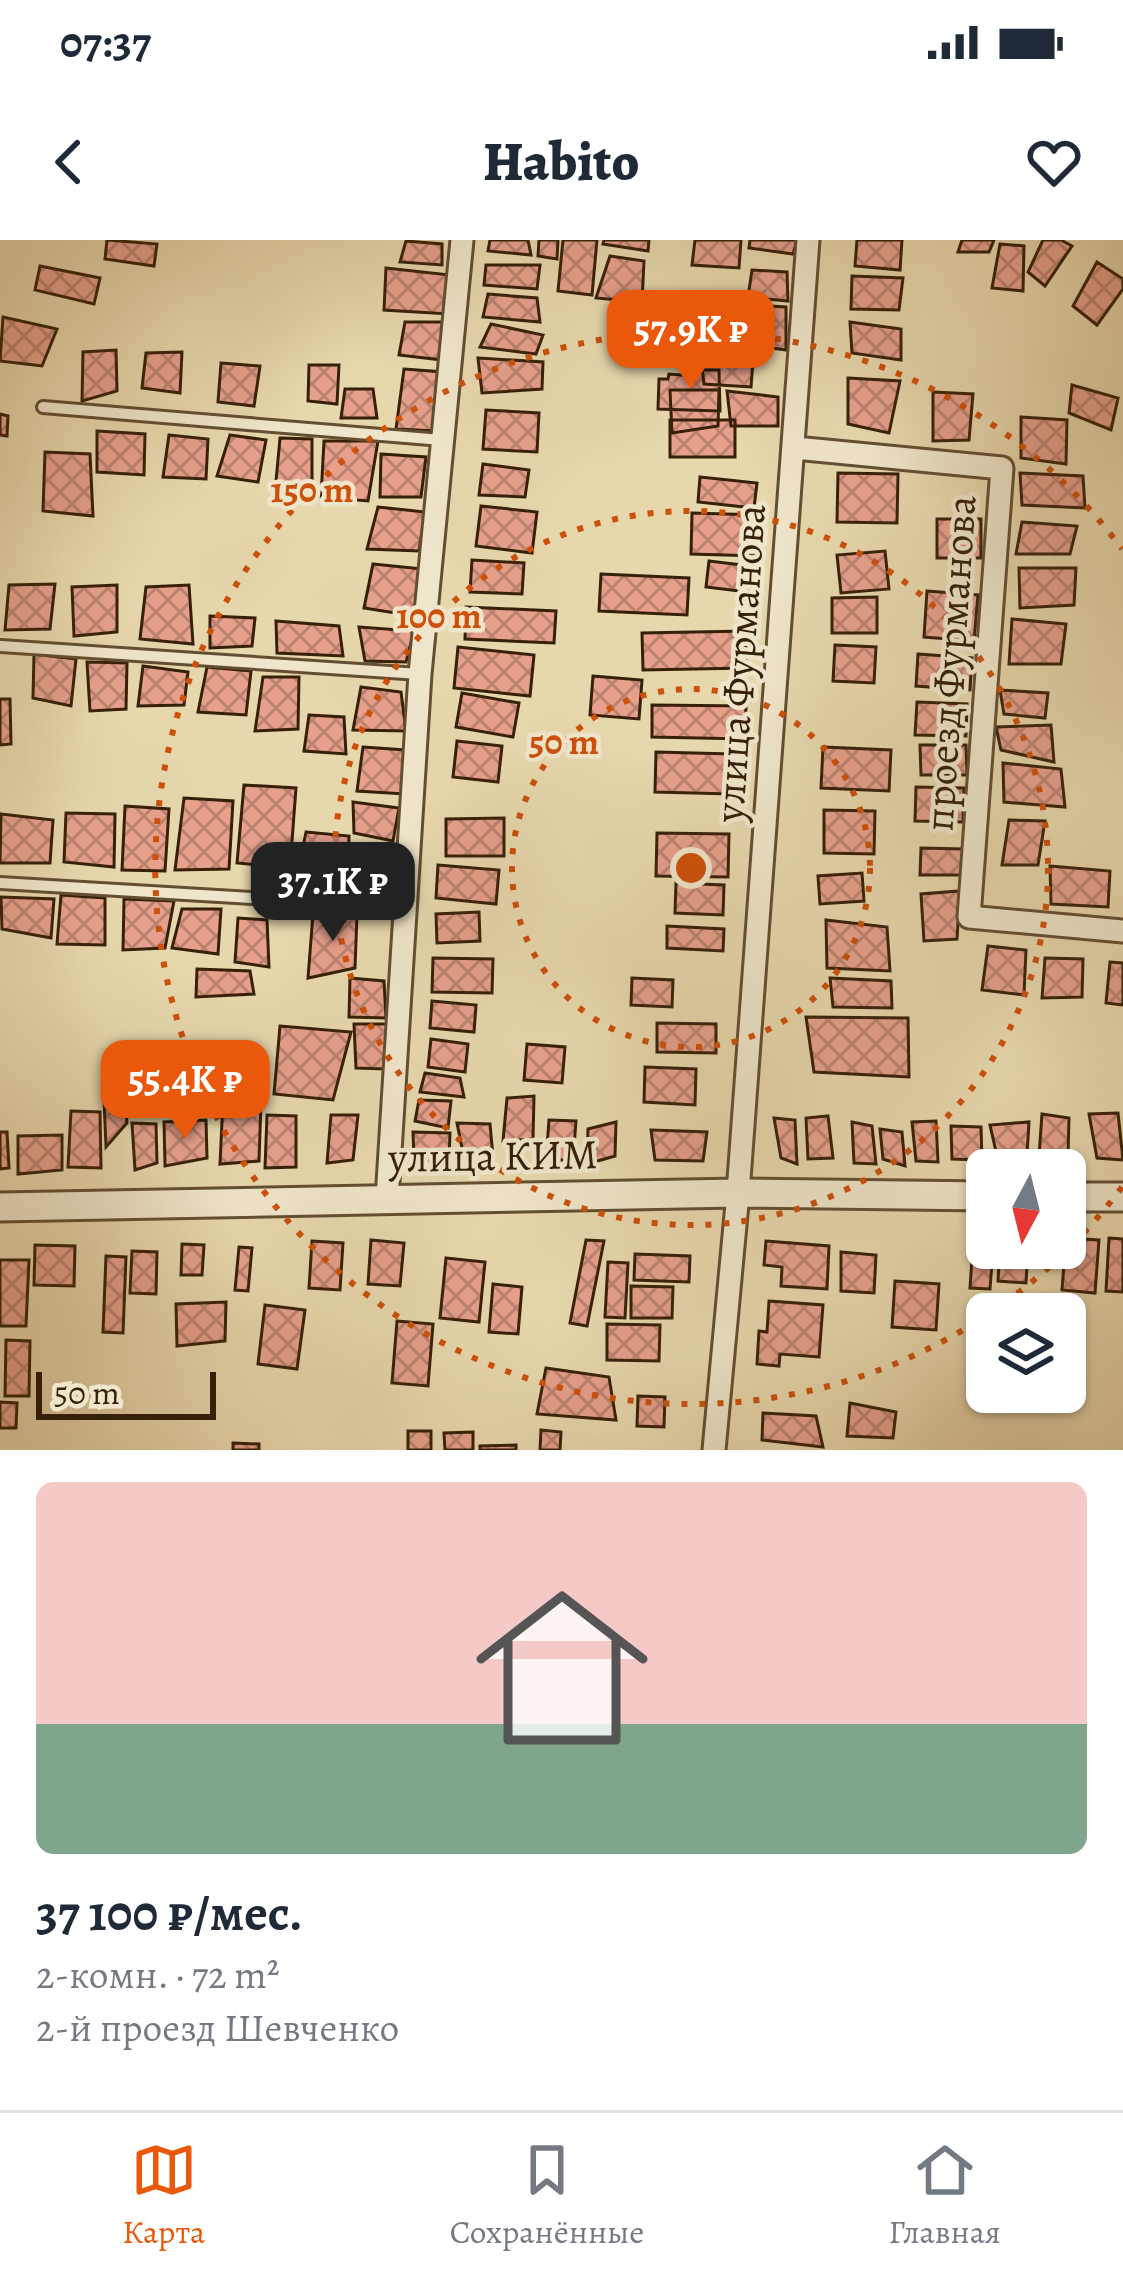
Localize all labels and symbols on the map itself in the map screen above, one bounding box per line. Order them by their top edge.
pin: 57.9K ₽ [580,290,802,392]
text: 150 m [271,465,353,514]
street label: проезд Фурманова [909,493,990,833]
street label: улица Фурманова [700,501,779,825]
text: 100 m [396,591,482,640]
text: 50 m [529,717,599,766]
pin: 37.1K ₽ [222,842,444,944]
centre of rings [670,847,712,889]
pin: 55.4K ₽ [74,1040,296,1142]
street label: улица КИМ [387,1125,598,1186]
north arrow [966,1149,1086,1269]
scale bar [36,1366,216,1419]

